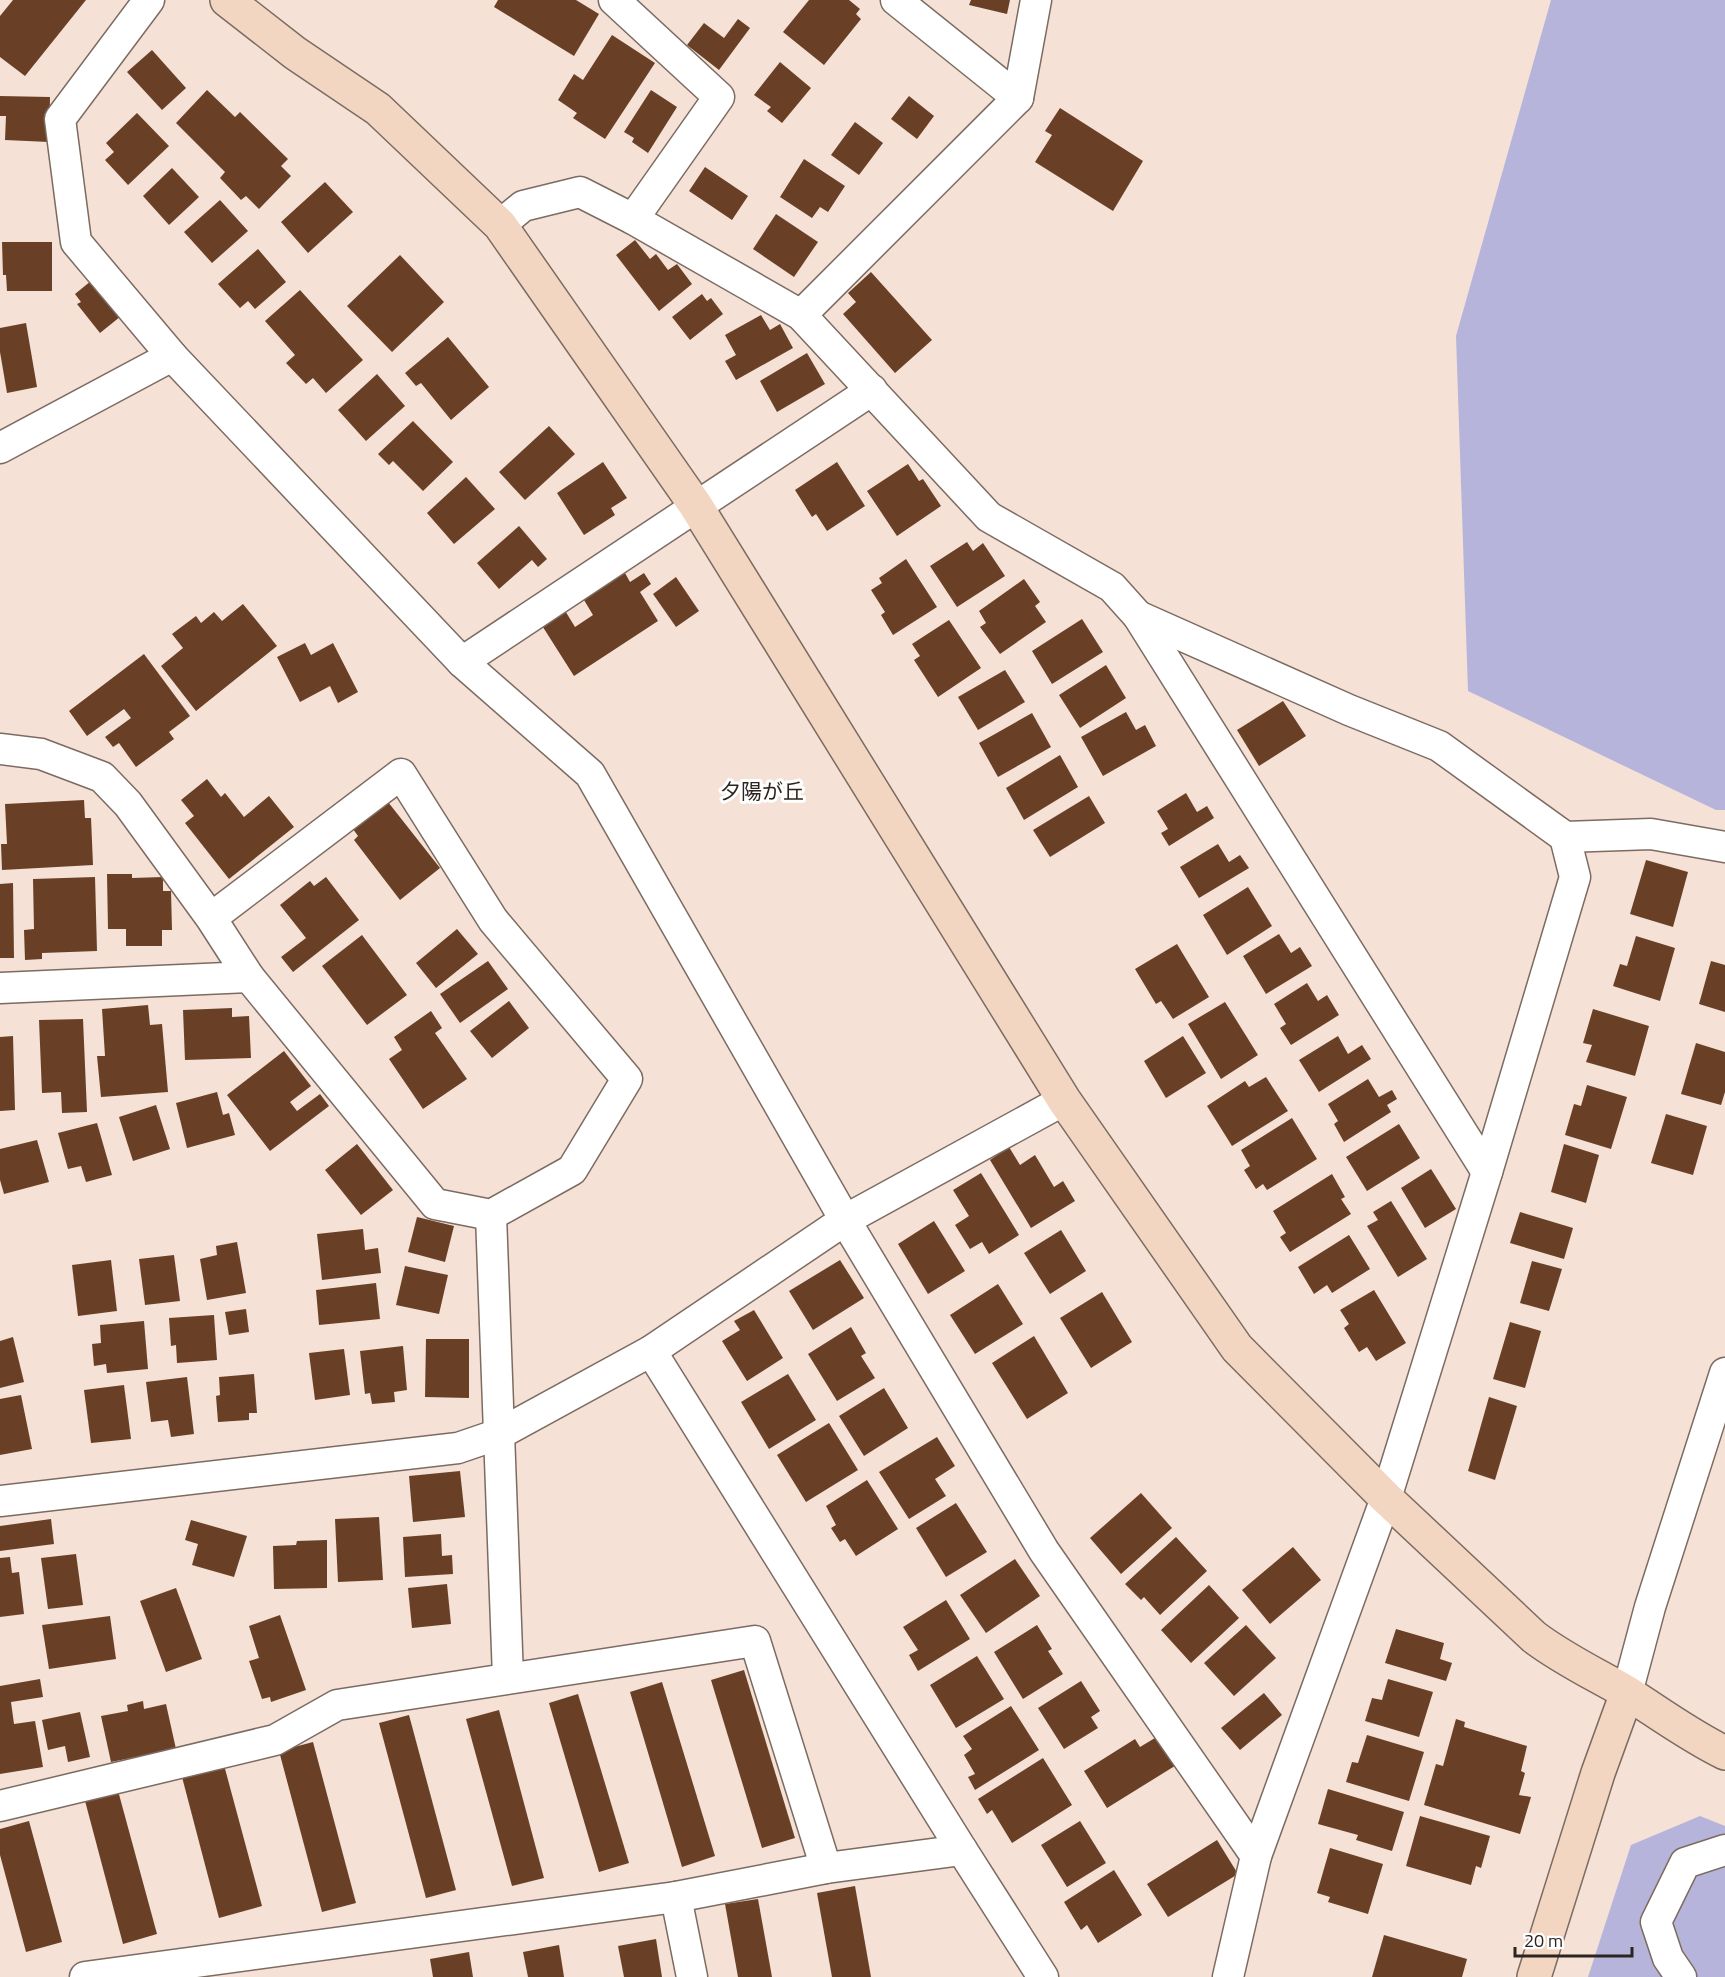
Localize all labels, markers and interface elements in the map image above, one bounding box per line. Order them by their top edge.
district label: 夕陽が丘 [720,775,804,807]
scale bar [1515,1920,1632,1958]
text: 20 m [1524,1927,1563,1954]

